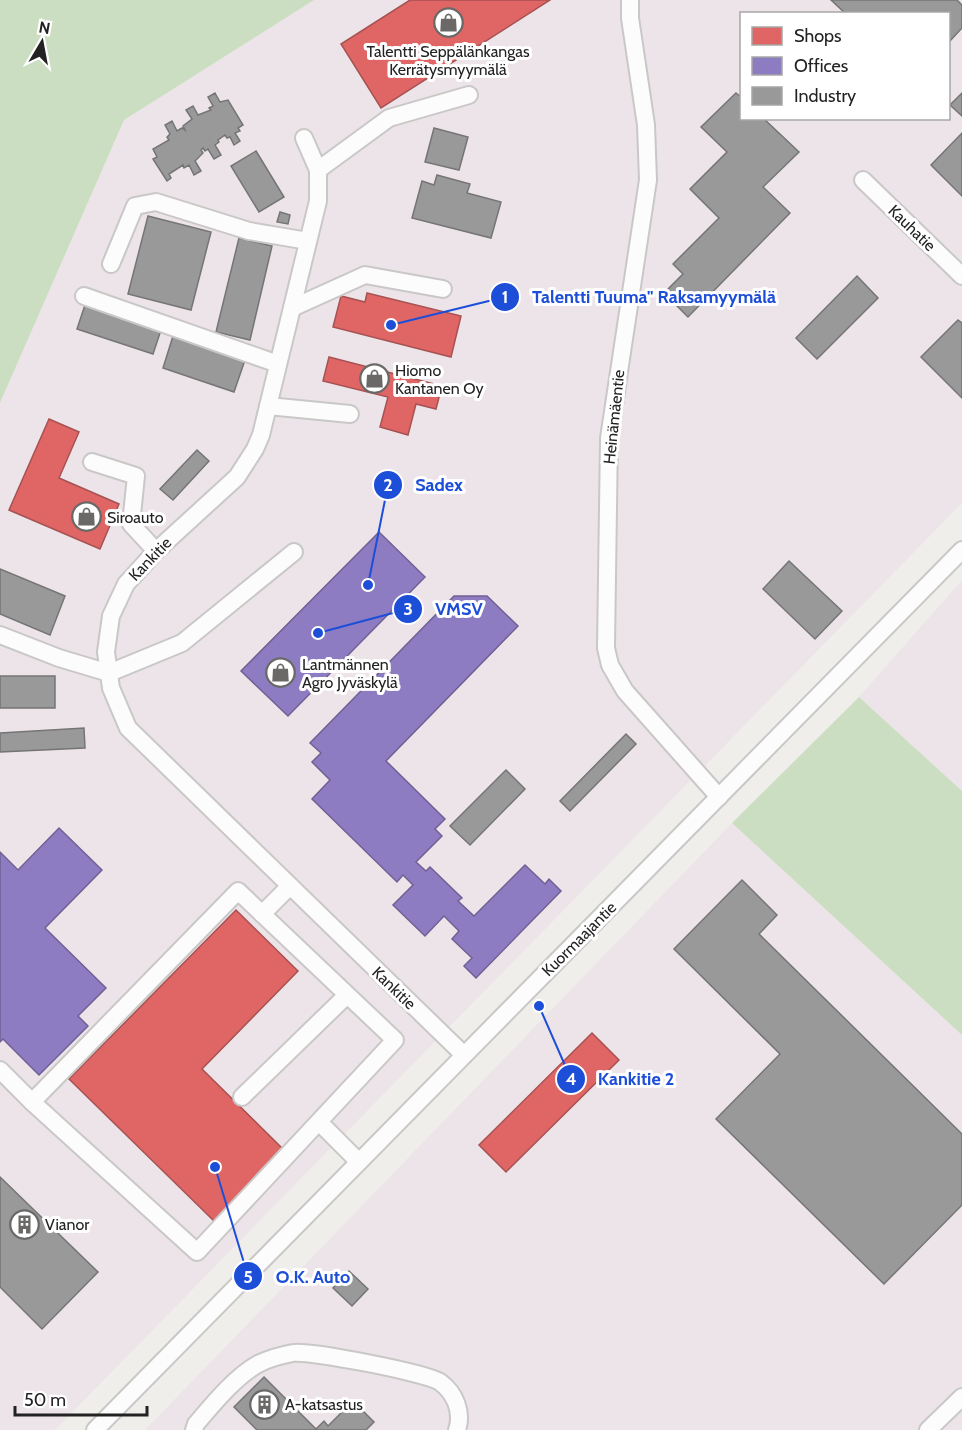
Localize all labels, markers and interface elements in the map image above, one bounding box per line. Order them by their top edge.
shop icon: Talentti Seppälänkangas Kerrätysmyymälä [432,7,464,39]
north arrow [12,12,72,72]
legend [740,12,950,120]
text: N [37,17,52,38]
text: Shops [794,25,842,47]
place label: Talentti Seppälänkangas Kerrätysmyymälä [366,42,530,79]
text: Offices [794,55,848,77]
text: Industry [794,85,856,107]
street label: Kauhatie [884,201,940,255]
callout: Talentti Tuuma" Raksamyymälä [490,279,788,315]
text: 1 [502,286,508,308]
text: Talentti Tuuma" Raksamyymälä [532,286,776,308]
place label: Hiomo Kantanen Oy [395,361,484,398]
shop icon: Hiomo Kantanen Oy [358,363,390,395]
street label: Heinämäentie [600,369,628,465]
callout: Sadex [373,467,475,503]
text: 2 [383,474,393,496]
text: Sadex [415,474,463,496]
shop icon: Siroauto [70,501,102,533]
place label: Siroauto [107,508,164,527]
street label: Kankitie [125,533,175,585]
callout: VMSV [393,591,494,627]
text: 3 [403,598,413,620]
text: VMSV [435,598,484,620]
place label: Lantmännen Agro Jyväskylä [302,655,398,692]
shop icon: Lantmännen Agro Jyväskylä [265,657,297,689]
street label: Kuormaajantie [538,898,620,980]
street label: Kankitie [368,963,420,1013]
callout: Kankitie 2 [556,1061,686,1097]
text: 4 [565,1068,577,1090]
text: Kankitie 2 [598,1068,674,1090]
building icon: Vianor [8,1208,40,1240]
place label: Vianor [45,1215,90,1234]
callout: O.K. Auto [233,1258,362,1294]
text: 5 [243,1266,253,1288]
text: O.K. Auto [276,1266,350,1288]
scale bar [15,1379,147,1417]
building icon: A-katsastus [248,1388,280,1420]
text: 50 m [24,1389,66,1411]
place label: A-katsastus [285,1395,363,1414]

